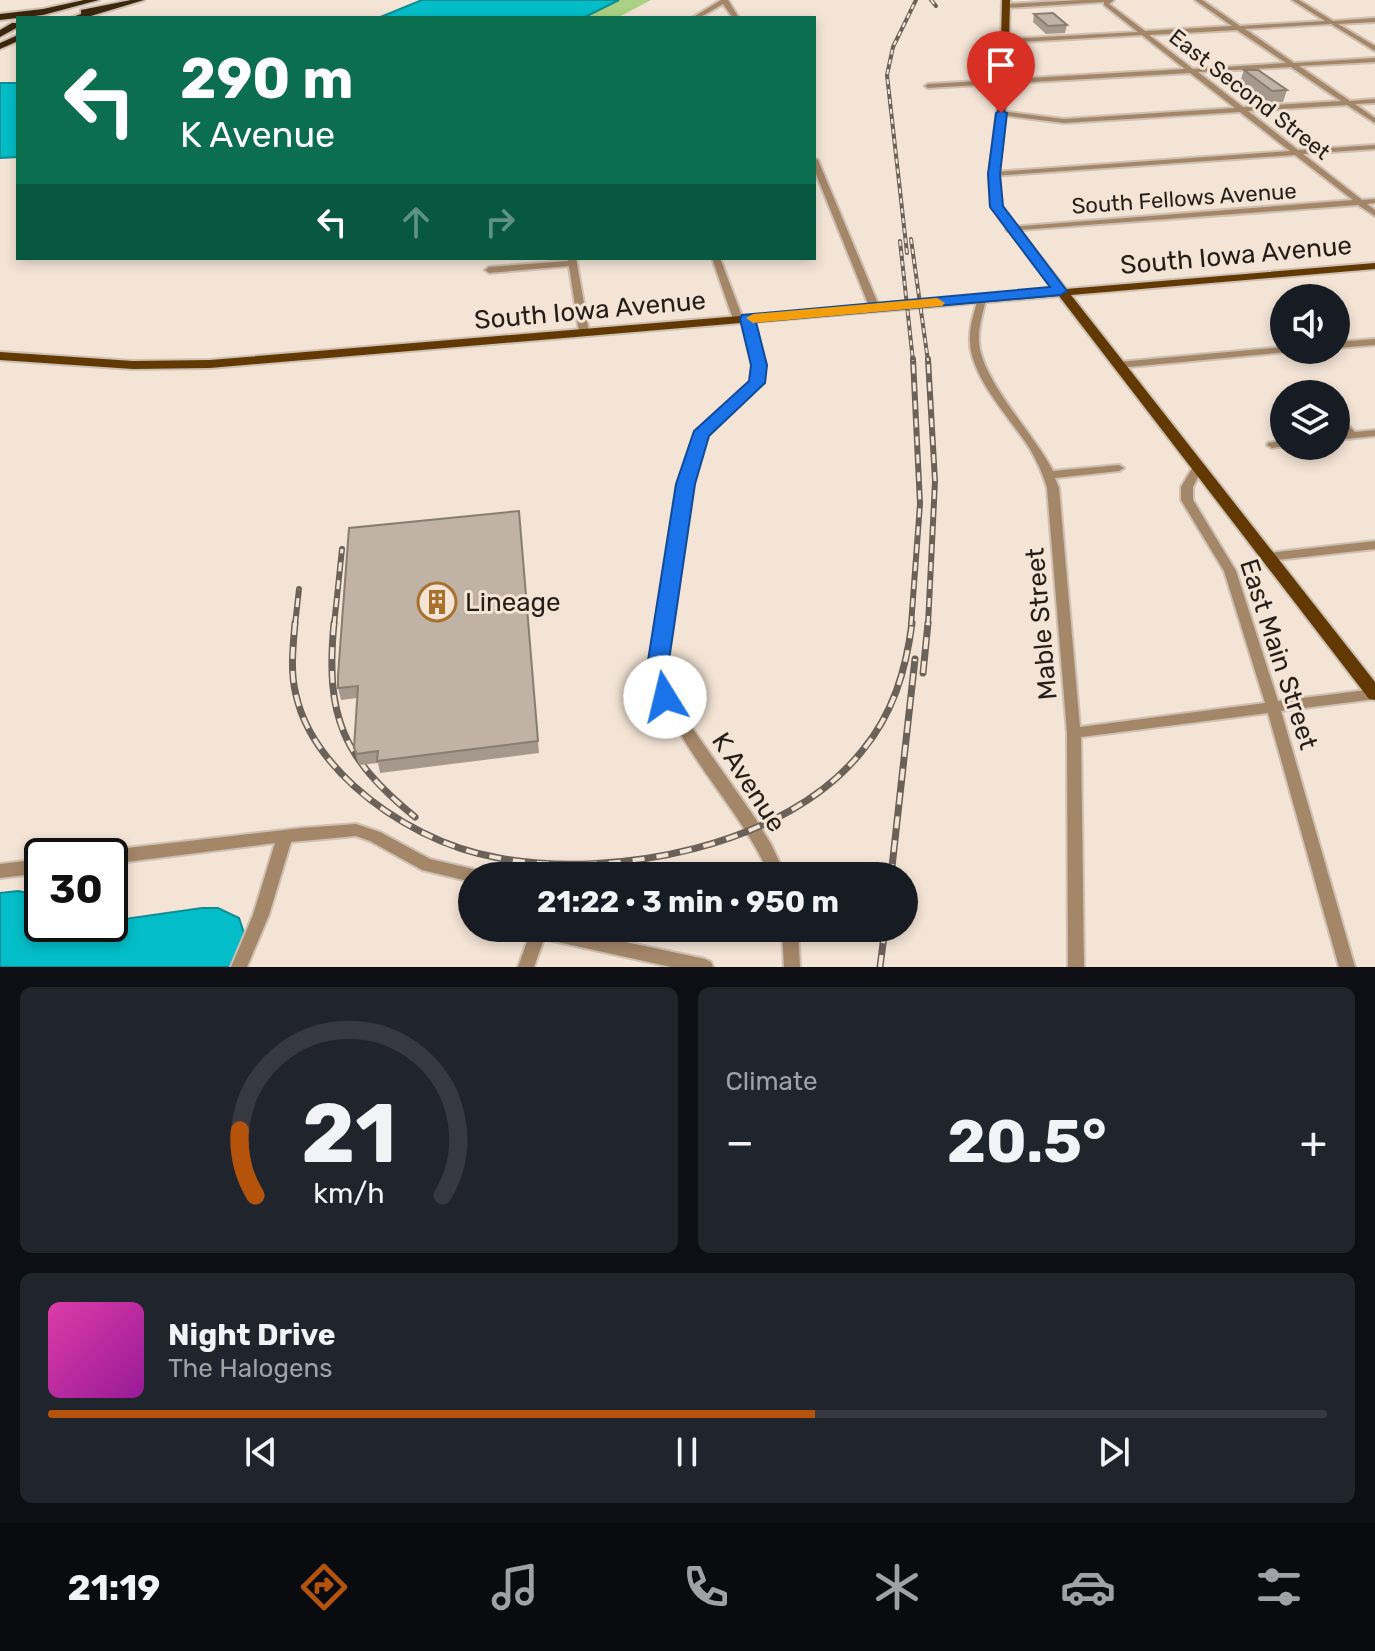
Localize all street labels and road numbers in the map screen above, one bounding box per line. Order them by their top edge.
street label: East Second Street [1164,23,1336,166]
street label: South Fellows Avenue [1071,177,1297,220]
street label: South Iowa Avenue [1119,230,1353,281]
street label: South Iowa Avenue [473,285,707,336]
street label: Mable Street [1019,546,1064,701]
street label: East Main Street [1233,555,1324,753]
street label: K Avenue [705,727,792,838]

